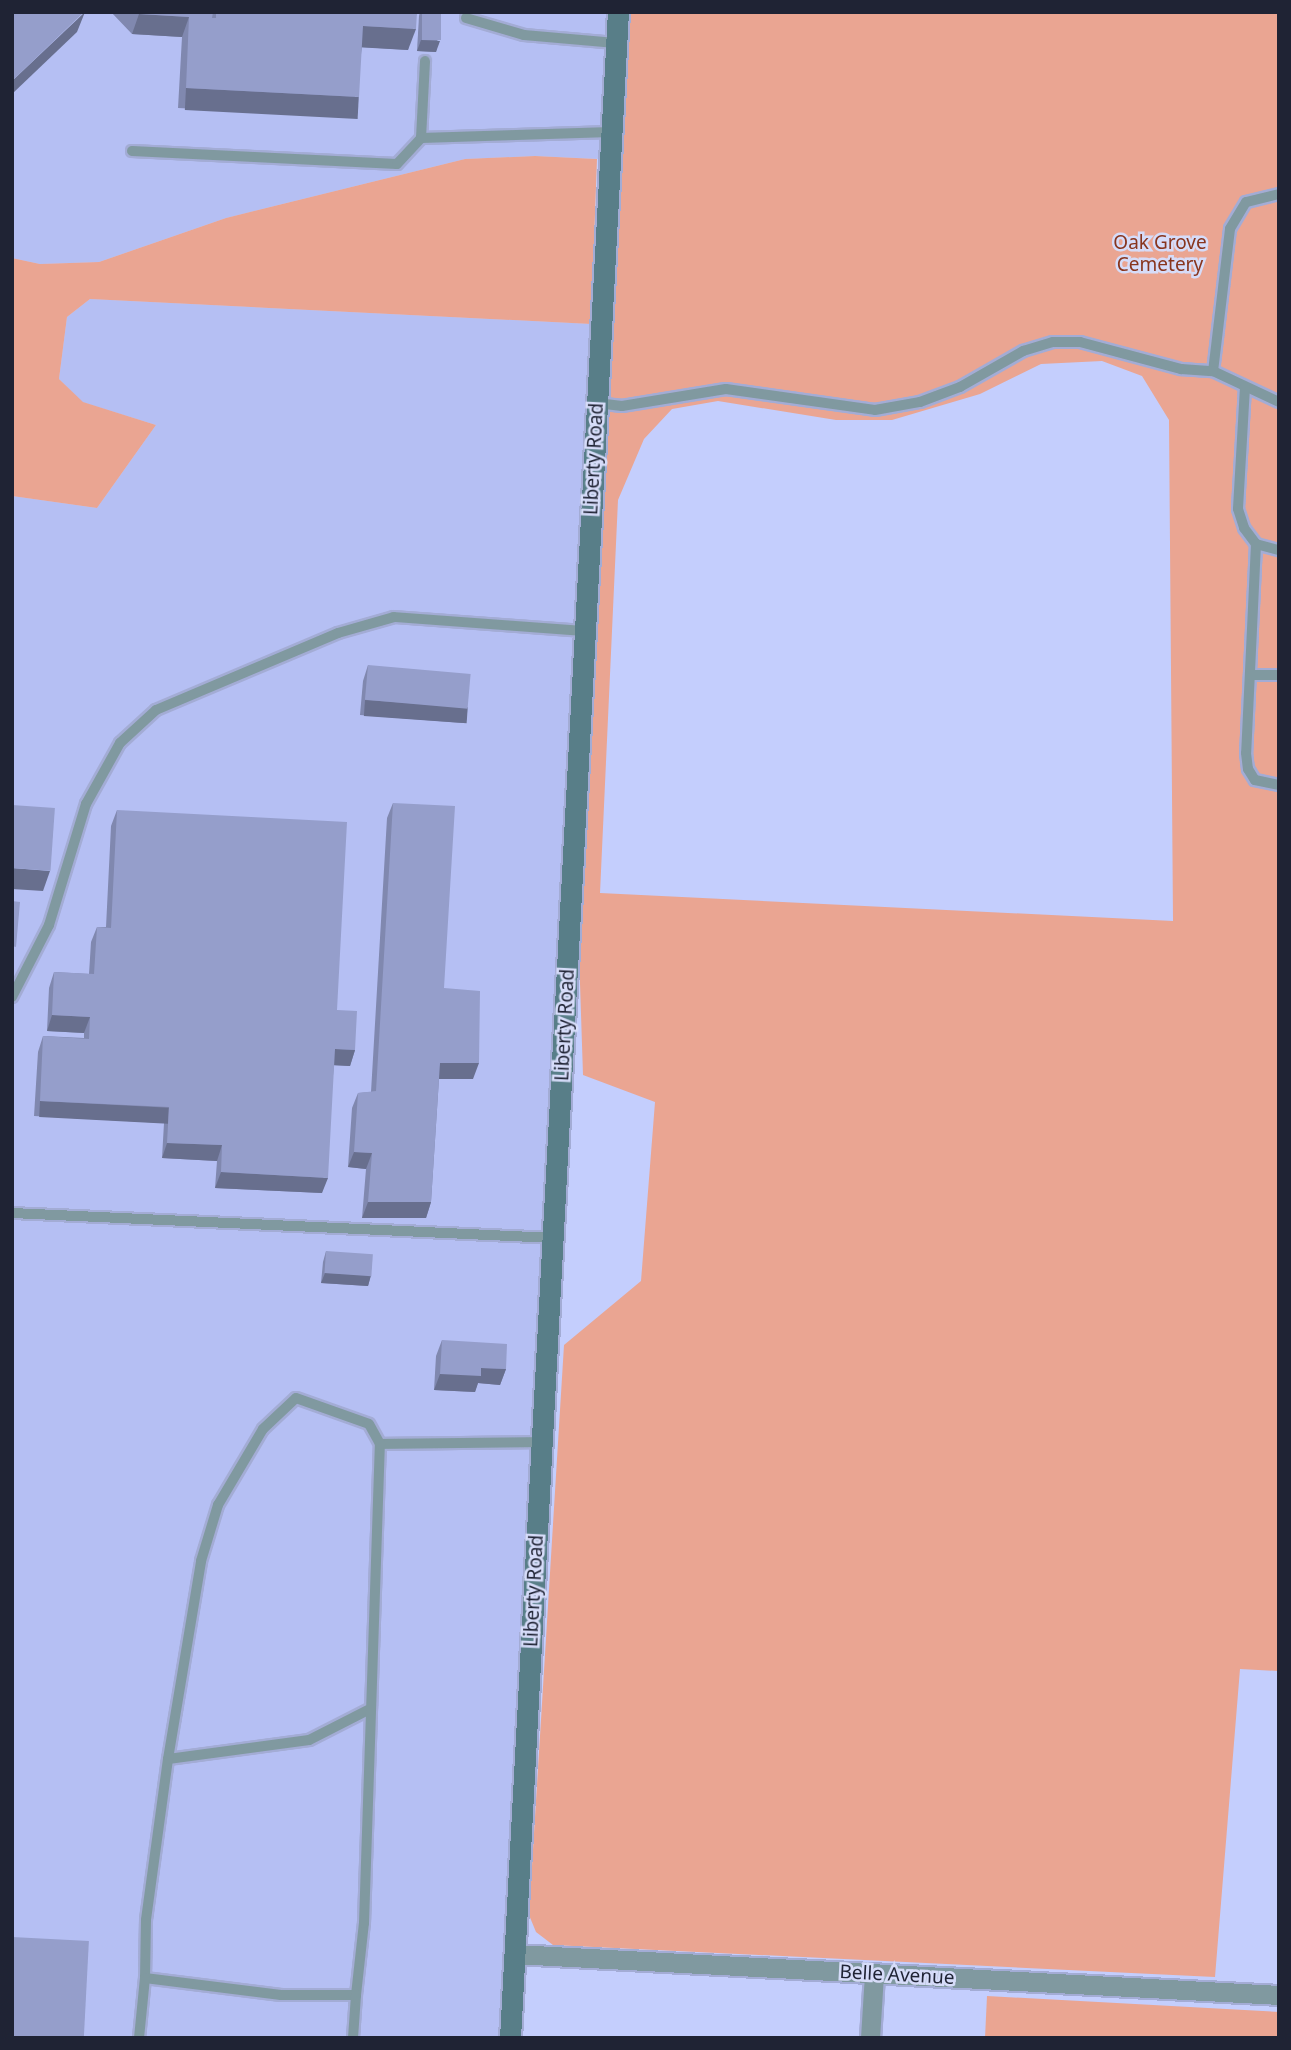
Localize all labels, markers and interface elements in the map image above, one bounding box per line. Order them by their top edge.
park label: Oak Grove Cemetery [1113,232,1207,276]
street label: Liberty Road [580,402,608,516]
street label: Liberty Road [551,968,579,1082]
street label: Liberty Road [520,1534,548,1648]
street label: Belle Avenue [839,1961,955,1989]

